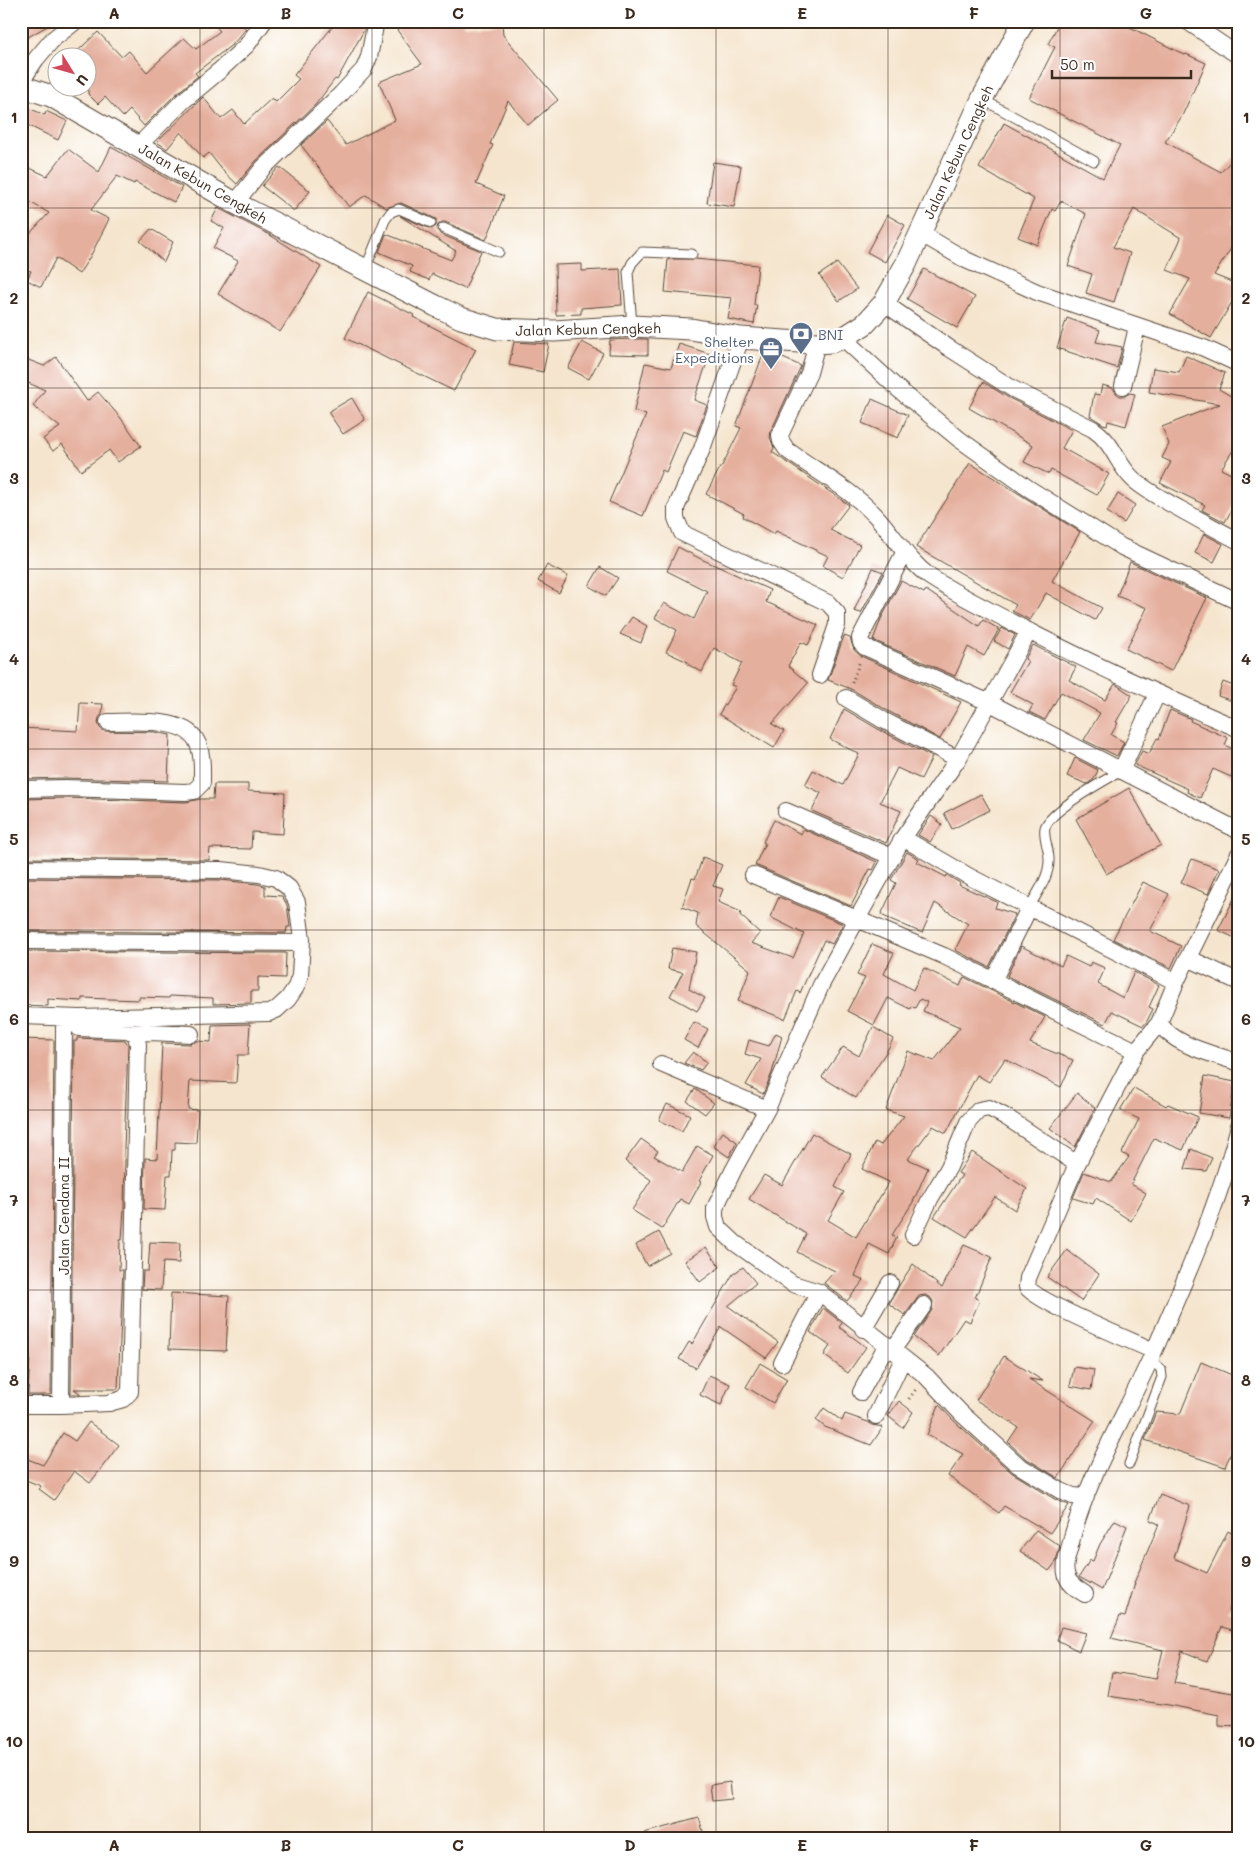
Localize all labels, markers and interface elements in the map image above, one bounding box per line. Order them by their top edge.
text: A [108,2,120,23]
text: B [281,2,291,23]
text: C [452,2,464,23]
text: D [624,2,636,23]
text: E [797,2,807,23]
text: F [969,2,979,23]
text: G [1140,2,1152,23]
north arrow [48,48,98,98]
scale bar [1052,48,1191,80]
text: 50 m [1060,54,1095,74]
text: U [72,70,93,90]
street label: Jalan Kebun Cengkeh [919,82,997,222]
text: 1 [10,106,18,127]
text: 1 [1242,106,1250,127]
street label: Jalan Kebun Cengkeh [135,138,271,228]
text: 2 [10,287,19,308]
text: 2 [1242,287,1251,308]
street label: Jalan Kebun Cengkeh [515,318,661,340]
bank icon: BNI [788,321,814,355]
place label: BNI [818,325,843,344]
place label: Shelter Expeditions [675,332,754,367]
office icon: Shelter Expeditions [758,336,784,370]
text: 3 [9,467,19,488]
text: 3 [1241,467,1251,488]
text: 4 [9,648,19,669]
text: 4 [1241,648,1251,669]
text: 5 [9,828,19,849]
text: 5 [1241,828,1251,849]
text: 6 [9,1008,19,1029]
text: 6 [1241,1008,1251,1029]
street label: Jalan Cendana II [54,1157,73,1275]
text: 7 [10,1189,19,1210]
text: 7 [1242,1189,1251,1210]
text: 8 [9,1369,19,1390]
text: 8 [1241,1369,1251,1390]
text: 9 [9,1550,19,1571]
text: 9 [1241,1550,1251,1571]
text: 10 [5,1730,23,1751]
text: 10 [1237,1730,1255,1751]
text: A [108,1834,120,1855]
text: B [281,1834,291,1855]
text: C [452,1834,464,1855]
text: D [624,1834,636,1855]
text: E [797,1834,807,1855]
text: F [969,1834,979,1855]
text: G [1140,1834,1152,1855]

